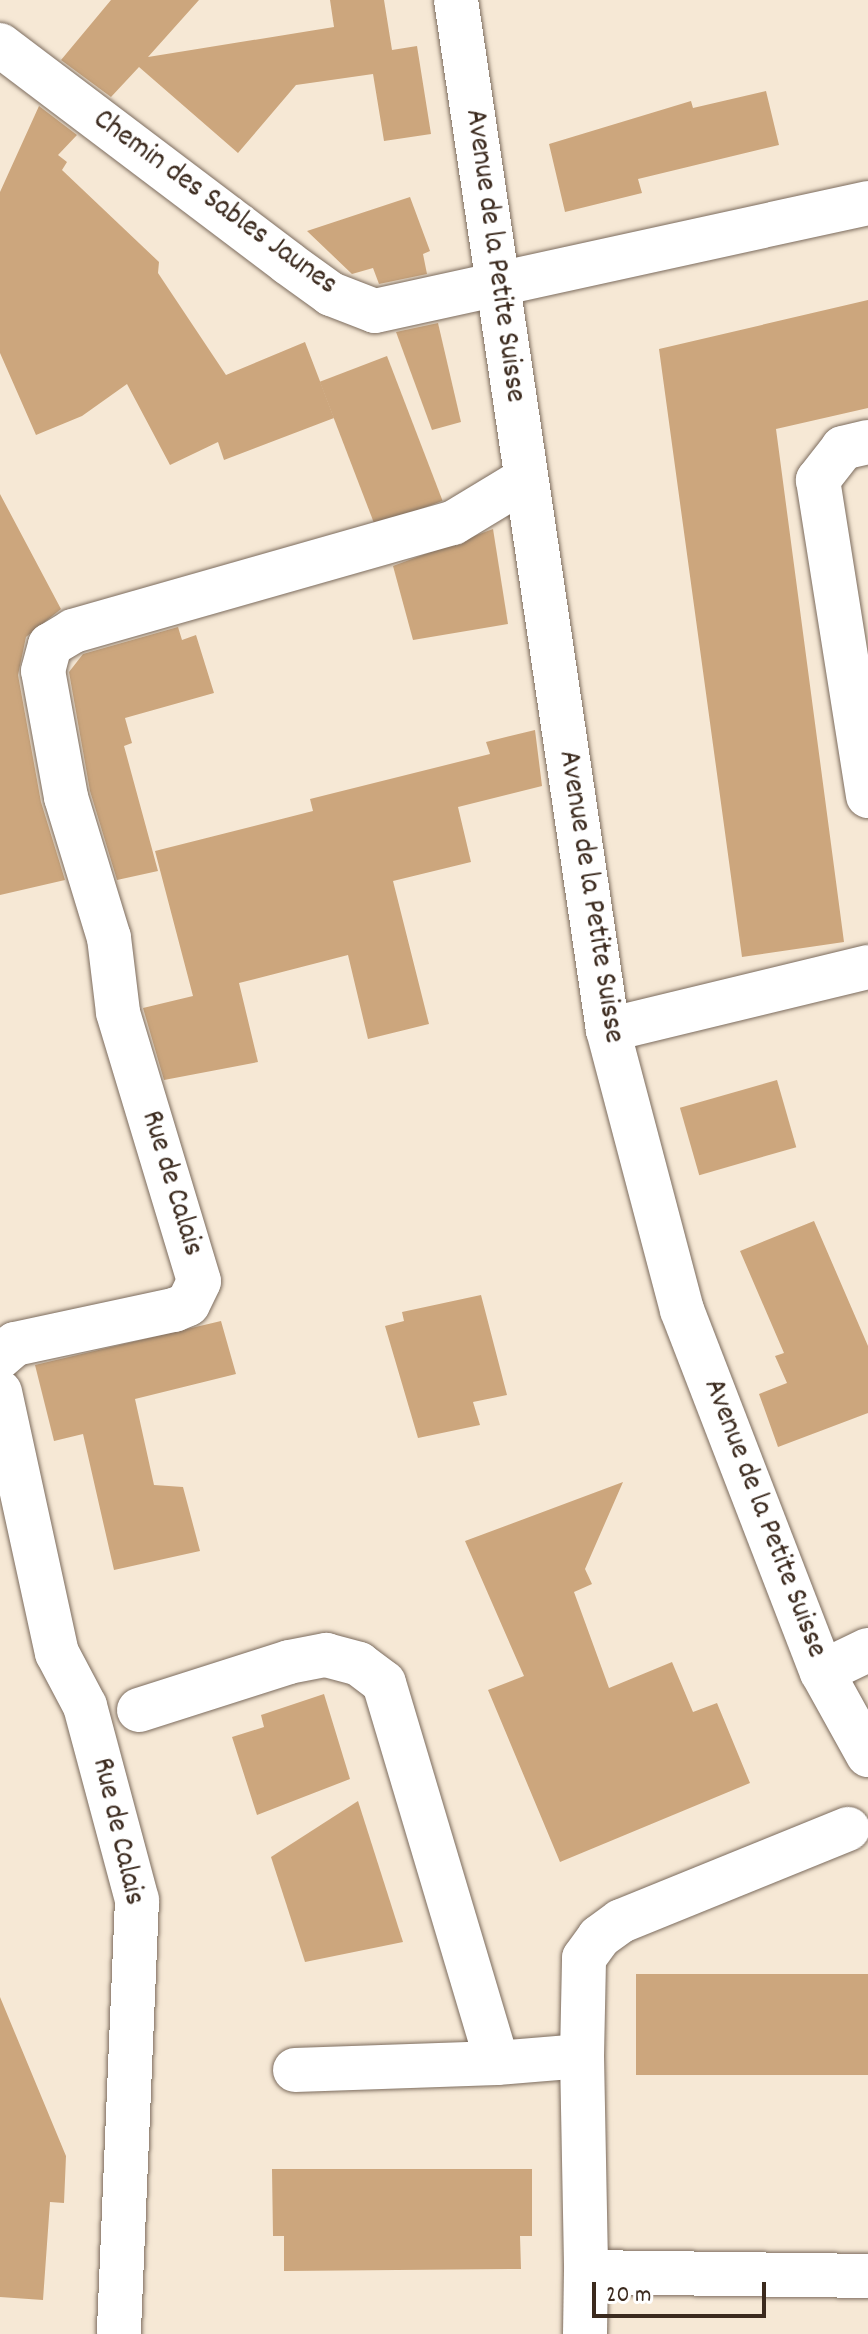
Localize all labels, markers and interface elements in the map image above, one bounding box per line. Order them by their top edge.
street label: Chemin des Sables Jaunes [85,103,343,305]
street label: Avenue de la Petite Suisse [455,107,531,405]
street label: Avenue de la Petite Suisse [548,748,630,1046]
street label: Rue de Calais [131,1107,209,1261]
street label: Avenue de la Petite Suisse [693,1374,833,1664]
street label: Rue de Calais [82,1755,150,1909]
scale bar [596,2266,770,2316]
text: 20 m [606,2279,652,2313]

